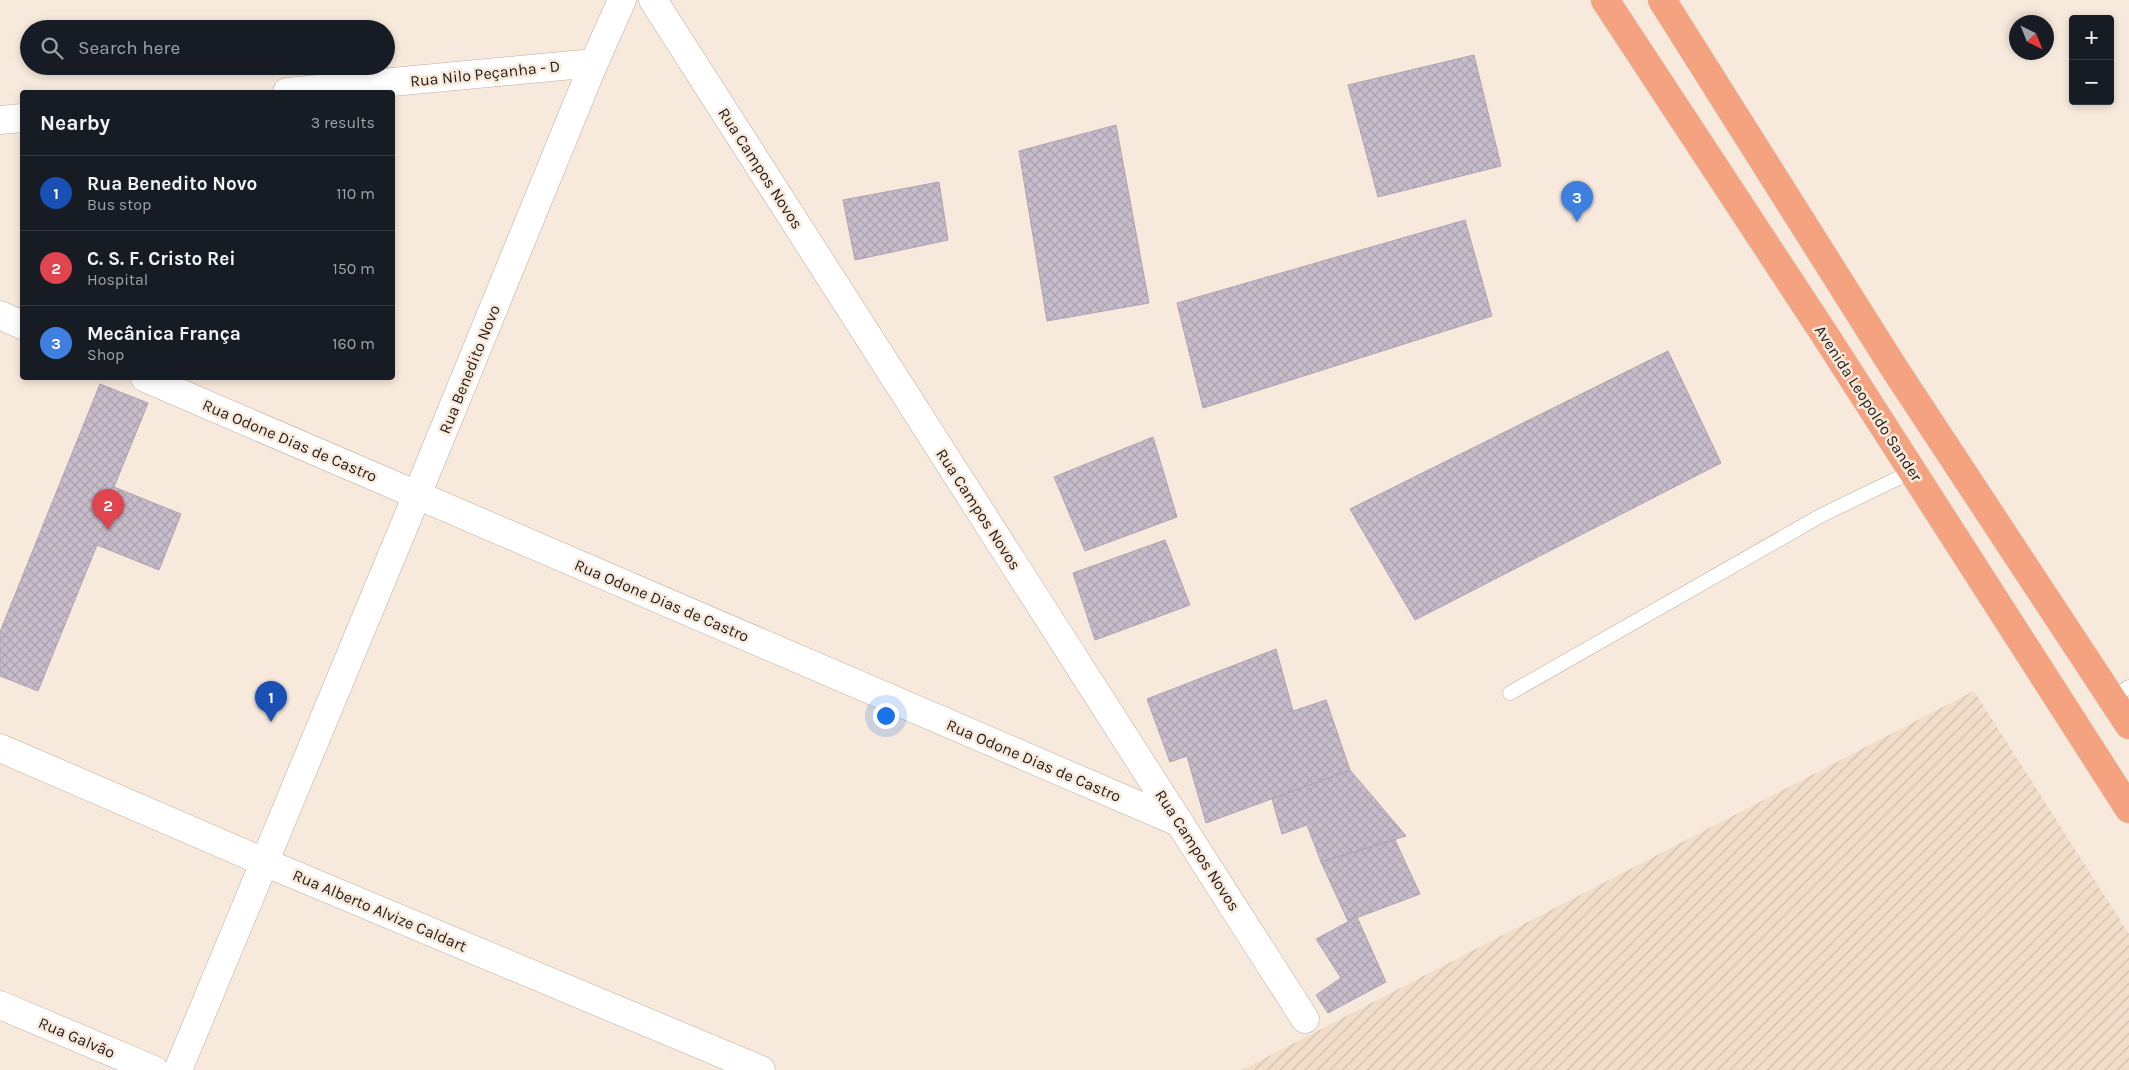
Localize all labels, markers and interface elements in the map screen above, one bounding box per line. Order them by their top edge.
north arrow [2009,15,2054,60]
map controls [2069,15,2114,105]
button: + [2069,15,2114,60]
search box [20,20,395,75]
icon: search [38,34,66,62]
text: Search here [78,37,180,59]
street label: Rua Nilo Peçanha - D [409,56,561,91]
button: − [2069,60,2114,105]
street label: Rua Campos Novos [714,104,807,233]
text: Nearby [40,111,110,135]
text: 3 results [311,113,375,132]
text: Rua Benedito Novo [87,173,257,195]
pin: 3 [1561,181,1593,222]
text: 1 [53,184,59,203]
text: 110 m [336,184,375,203]
text: Bus stop [87,195,151,214]
text: C. S. F. Cristo Rei [87,248,236,270]
text: 2 [51,259,61,278]
text: 150 m [332,259,375,278]
text: Hospital [87,270,148,289]
street label: Rua Benedito Novo [435,302,504,436]
street label: Avenida Leopoldo Sander [1811,322,1926,485]
text: Mecânica França [87,323,241,345]
text: 3 [51,334,61,353]
text: 160 m [332,334,375,353]
text: Shop [87,345,124,364]
street label: Rua Odone Dias de Castro [200,395,380,486]
street label: Rua Campos Novos [932,445,1025,574]
pin: 2 [92,489,124,530]
street label: Rua Odone Dias de Castro [572,555,752,646]
pin: 1 [255,681,287,722]
your location [873,703,899,729]
street label: Rua Odone Dias de Castro [944,715,1124,806]
street label: Rua Campos Novos [1151,786,1244,915]
street label: Rua Alberto Alvize Caldart [290,865,470,956]
street label: Rua Galvão [36,1013,118,1062]

